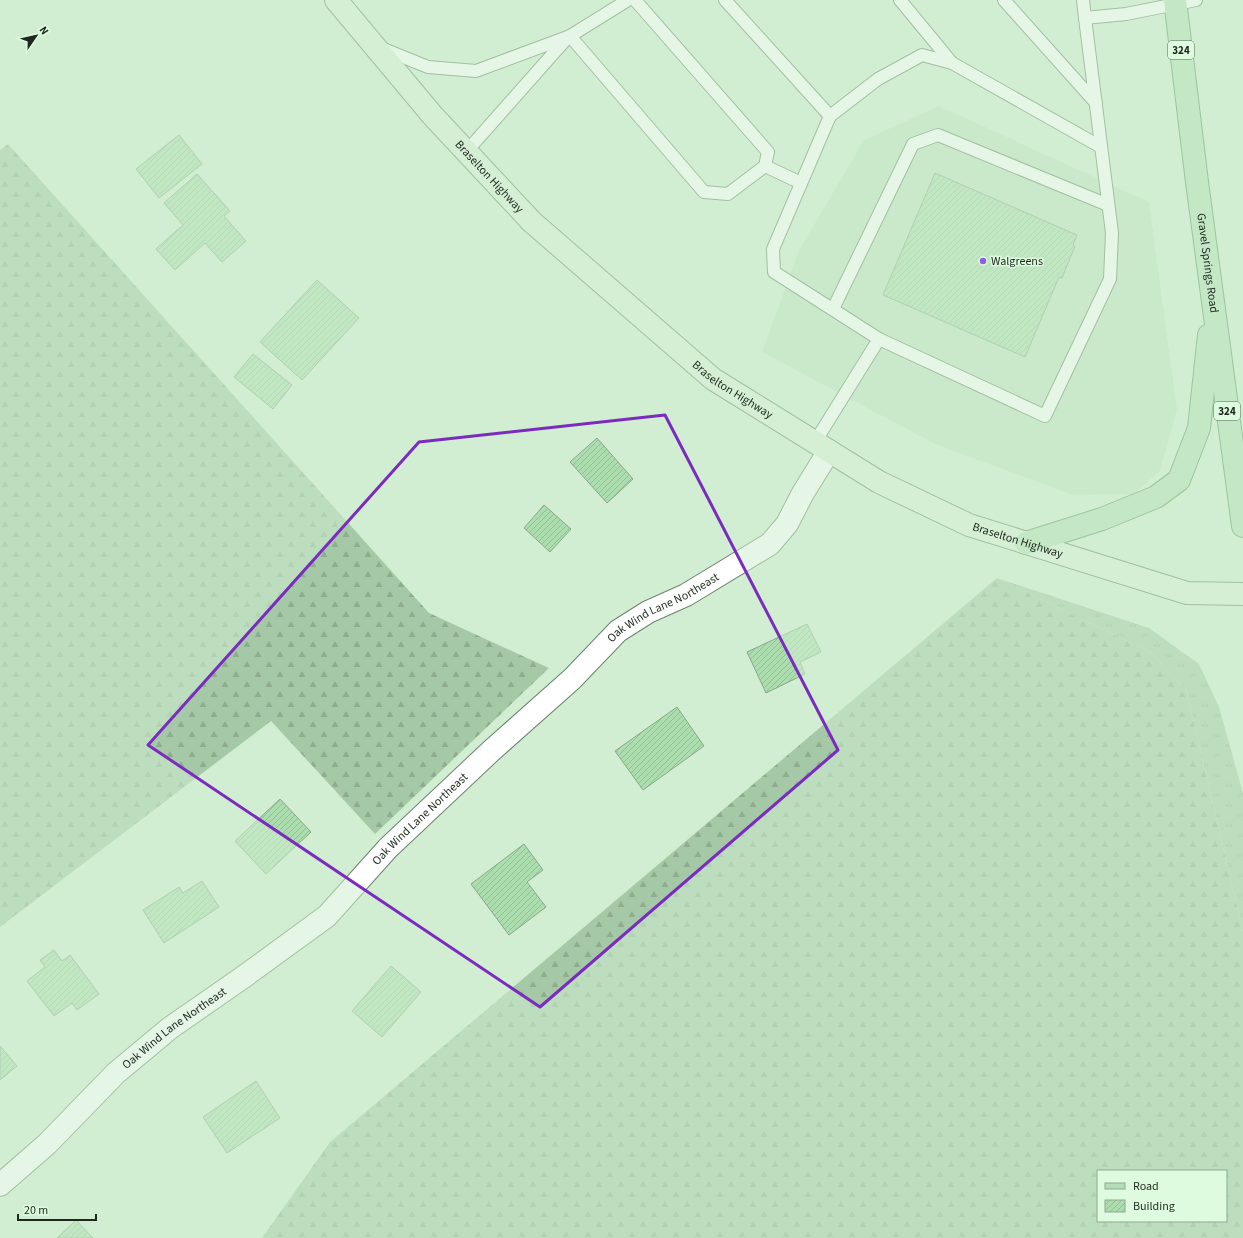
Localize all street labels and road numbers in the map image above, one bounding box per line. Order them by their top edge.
road number: 324 [1168,41,1194,59]
street label: Braselton Highway [451,136,528,217]
street label: Gravel Springs Road [1193,212,1223,314]
street label: Braselton Highway [689,356,777,423]
road number: 324 [1214,402,1240,420]
street label: Braselton Highway [970,518,1066,562]
street label: Oak Wind Lane Northeast [603,568,722,646]
street label: Oak Wind Lane Northeast [368,769,471,869]
street label: Oak Wind Lane Northeast [118,983,230,1073]

